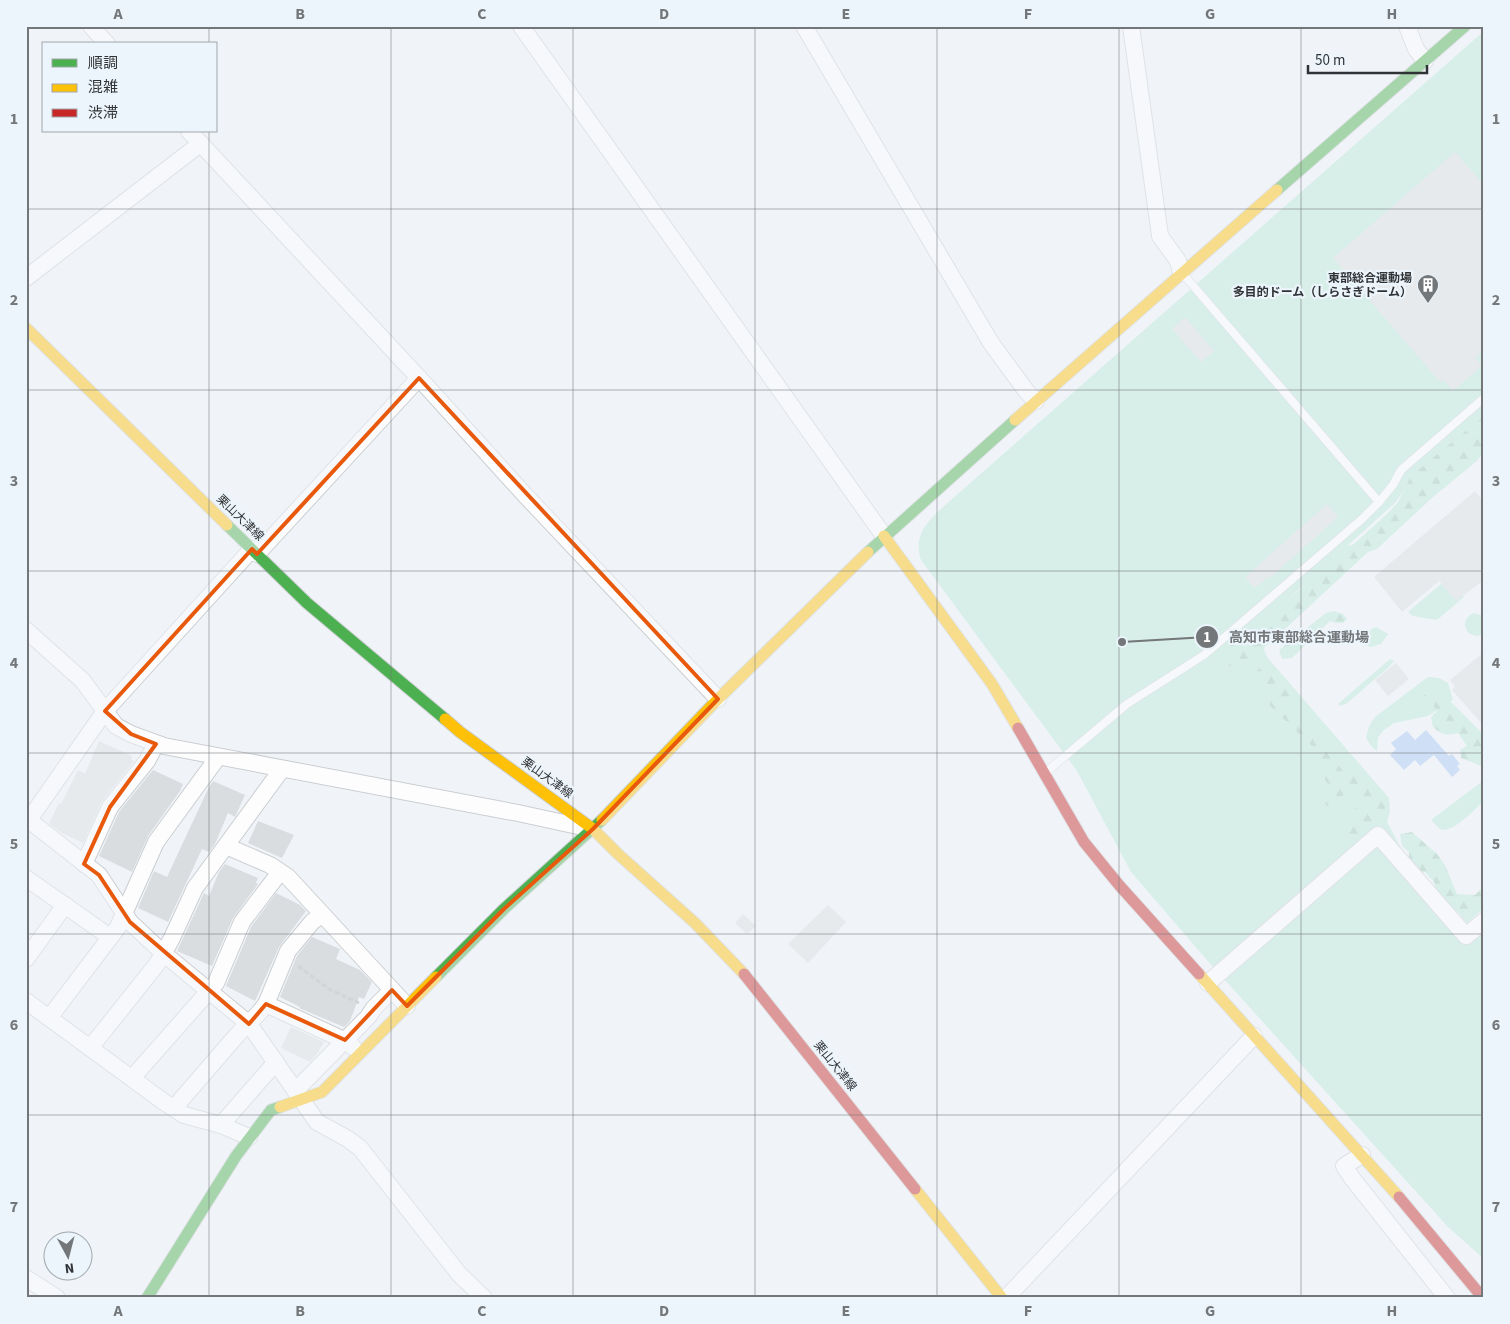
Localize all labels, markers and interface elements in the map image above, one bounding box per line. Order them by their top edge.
text: A [112,3,123,25]
text: B [295,3,305,25]
text: C [477,3,487,25]
text: D [659,3,669,25]
text: E [842,3,850,25]
text: F [1024,3,1032,25]
text: G [1205,3,1215,25]
text: H [1387,3,1397,25]
legend [42,42,218,132]
scale bar [1308,42,1426,74]
text: 50 m [1315,50,1345,71]
text: 順調 [88,53,118,74]
text: 混雑 [88,77,118,98]
text: 渋滞 [88,103,118,124]
text: 1 [10,108,18,130]
text: 1 [1492,108,1500,130]
place label: 東部総合運動場 多目的ドーム（しらさぎドーム） [1233,270,1412,301]
building icon: 東部総合運動場 多目的ドーム（しらさぎドーム） [1416,273,1440,304]
text: 2 [10,289,18,311]
text: 2 [1492,289,1500,311]
text: 3 [10,470,18,492]
text: 3 [1492,470,1500,492]
street label: 栗山大津線 [213,491,267,545]
callout: 高知市東部総合運動場 [1194,623,1379,652]
text: 1 [1203,627,1211,648]
text: 高知市東部総合運動場 [1229,628,1369,648]
text: 4 [10,652,19,674]
text: 4 [1492,652,1501,674]
street label: 栗山大津線 [518,753,576,803]
text: 5 [10,833,18,855]
text: 5 [1492,833,1500,855]
text: 6 [10,1014,18,1036]
text: 6 [1492,1014,1500,1036]
street label: 栗山大津線 [810,1037,860,1095]
text: 7 [10,1196,18,1218]
text: 7 [1492,1196,1500,1218]
north arrow [42,1232,92,1282]
text: N [64,1257,75,1278]
text: A [112,1300,123,1322]
text: B [295,1300,305,1322]
text: C [477,1300,487,1322]
text: D [659,1300,669,1322]
text: E [842,1300,850,1322]
text: F [1024,1300,1032,1322]
text: G [1205,1300,1215,1322]
text: H [1387,1300,1397,1322]

